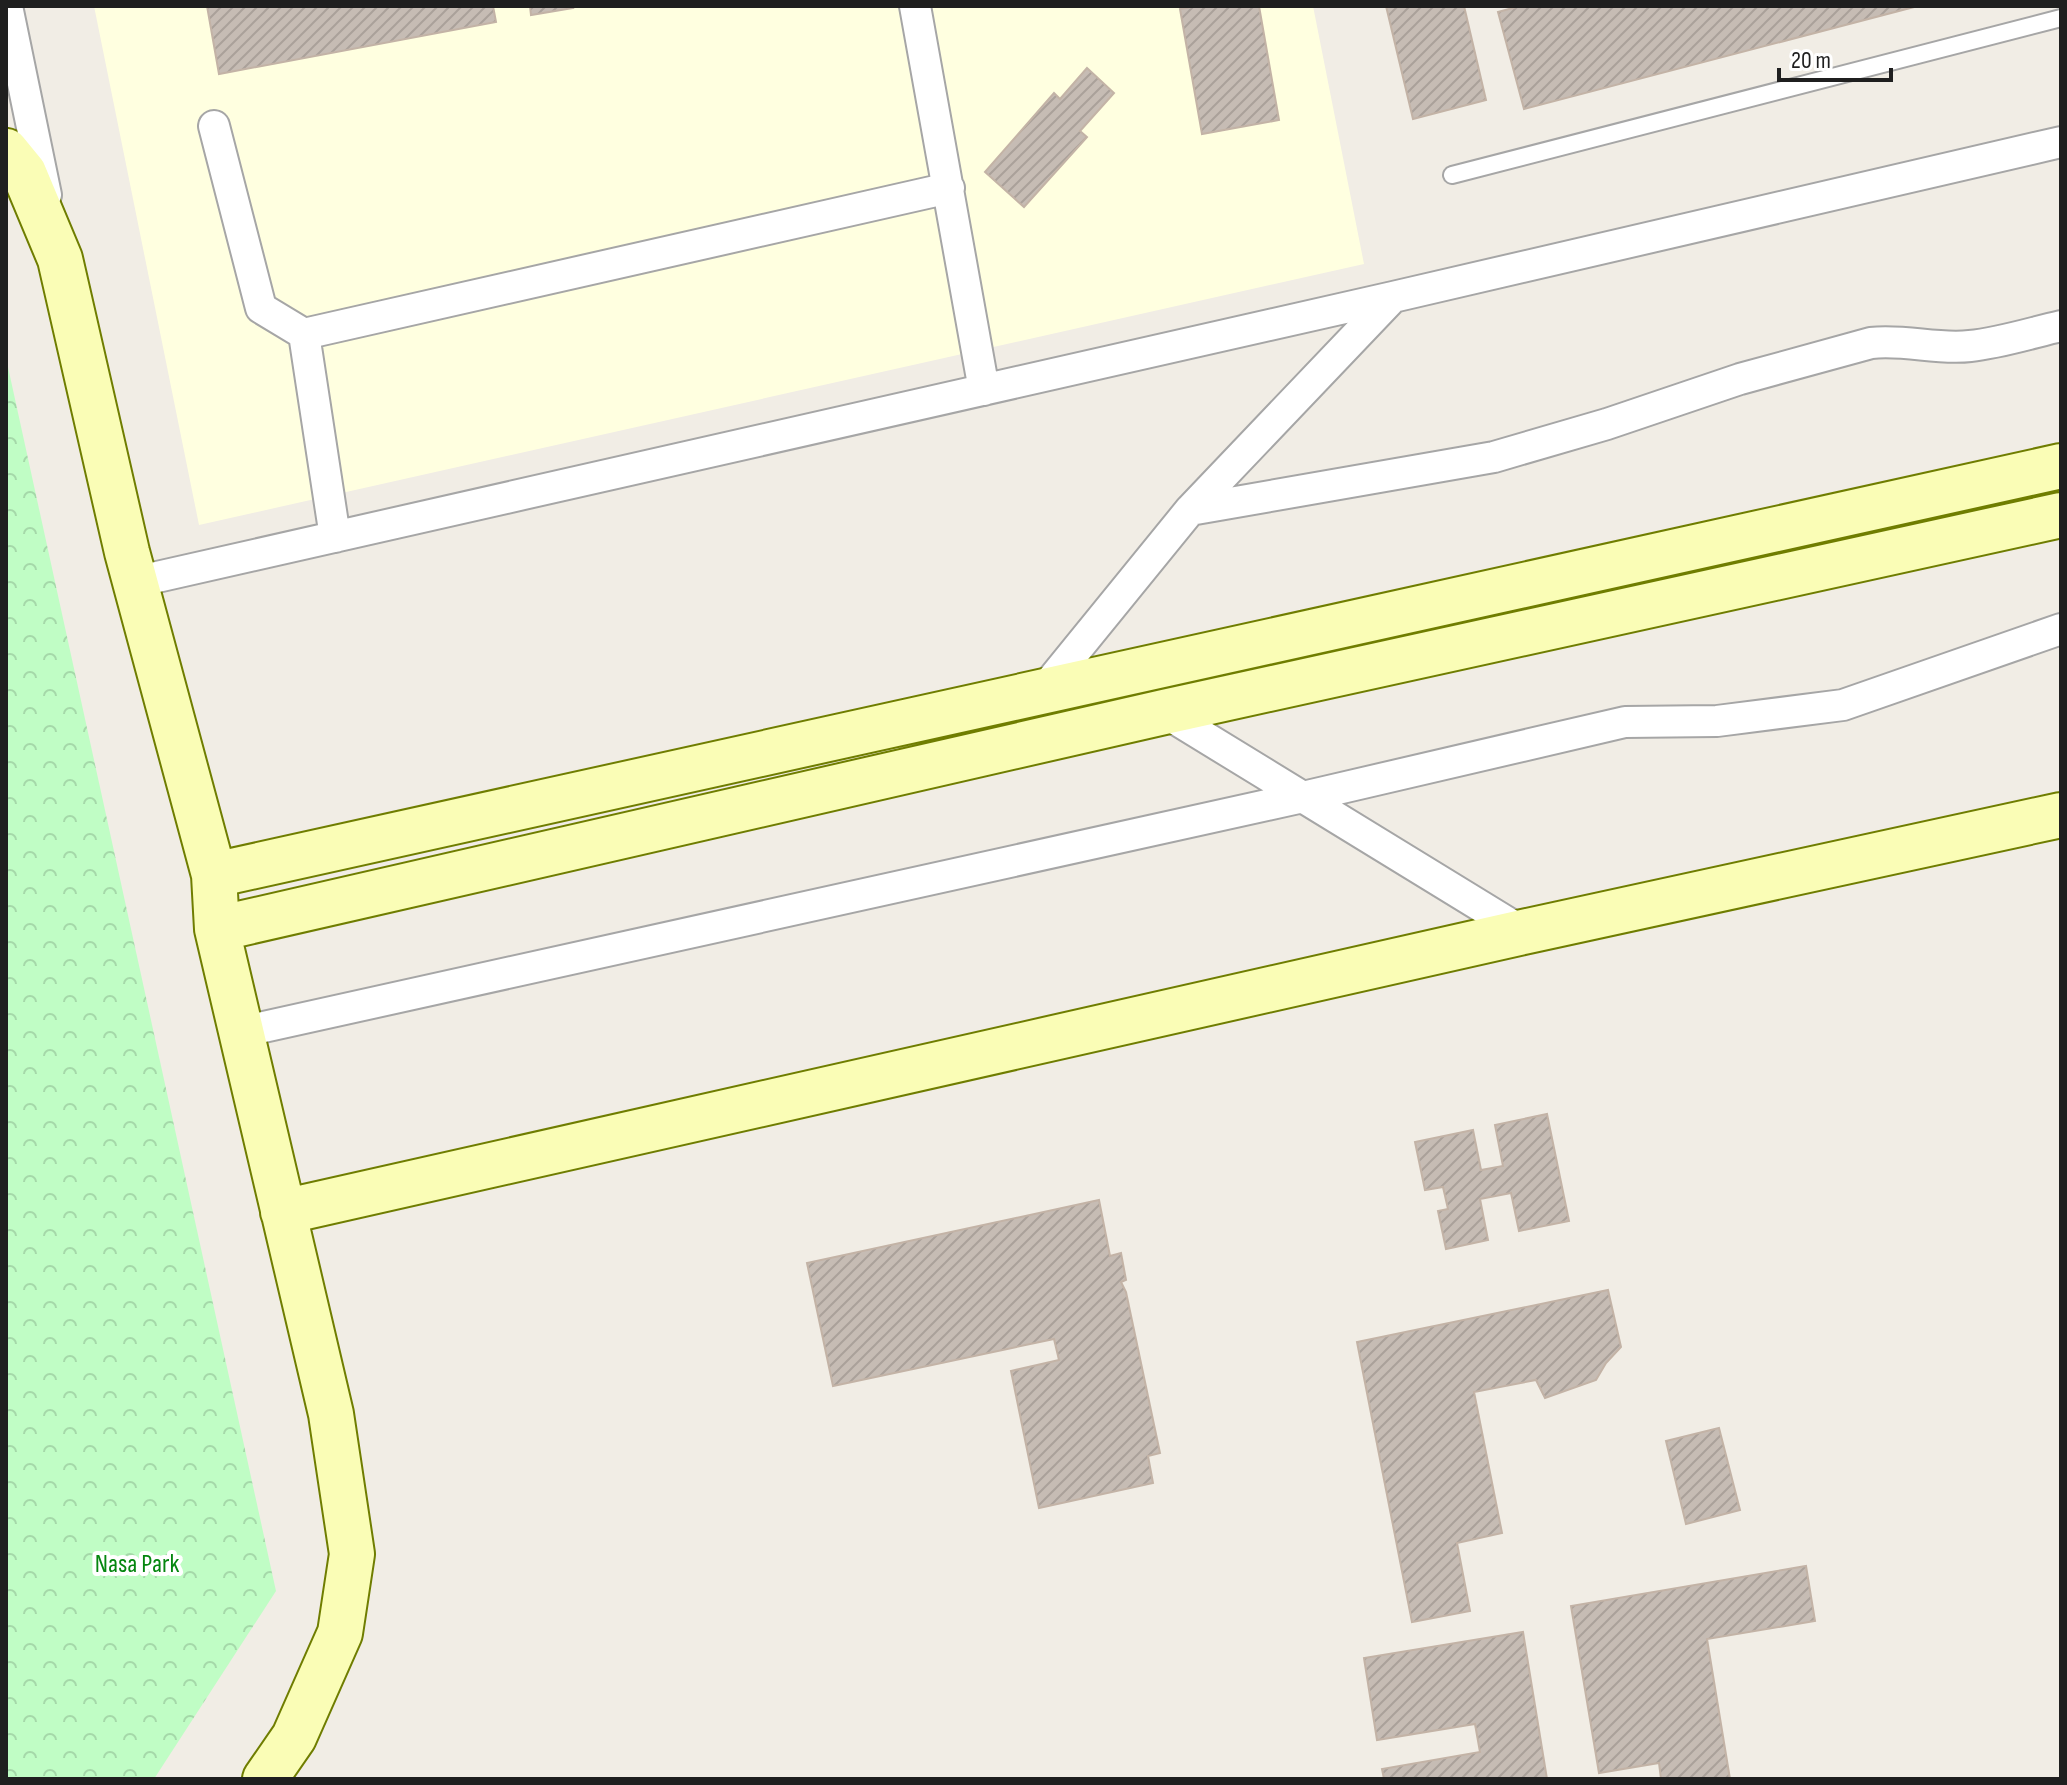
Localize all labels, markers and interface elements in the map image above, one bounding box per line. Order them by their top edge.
scale bar [1779,32,1891,82]
text: 20 m [1791,46,1831,75]
park label: Nasa Park [95,1549,179,1580]

